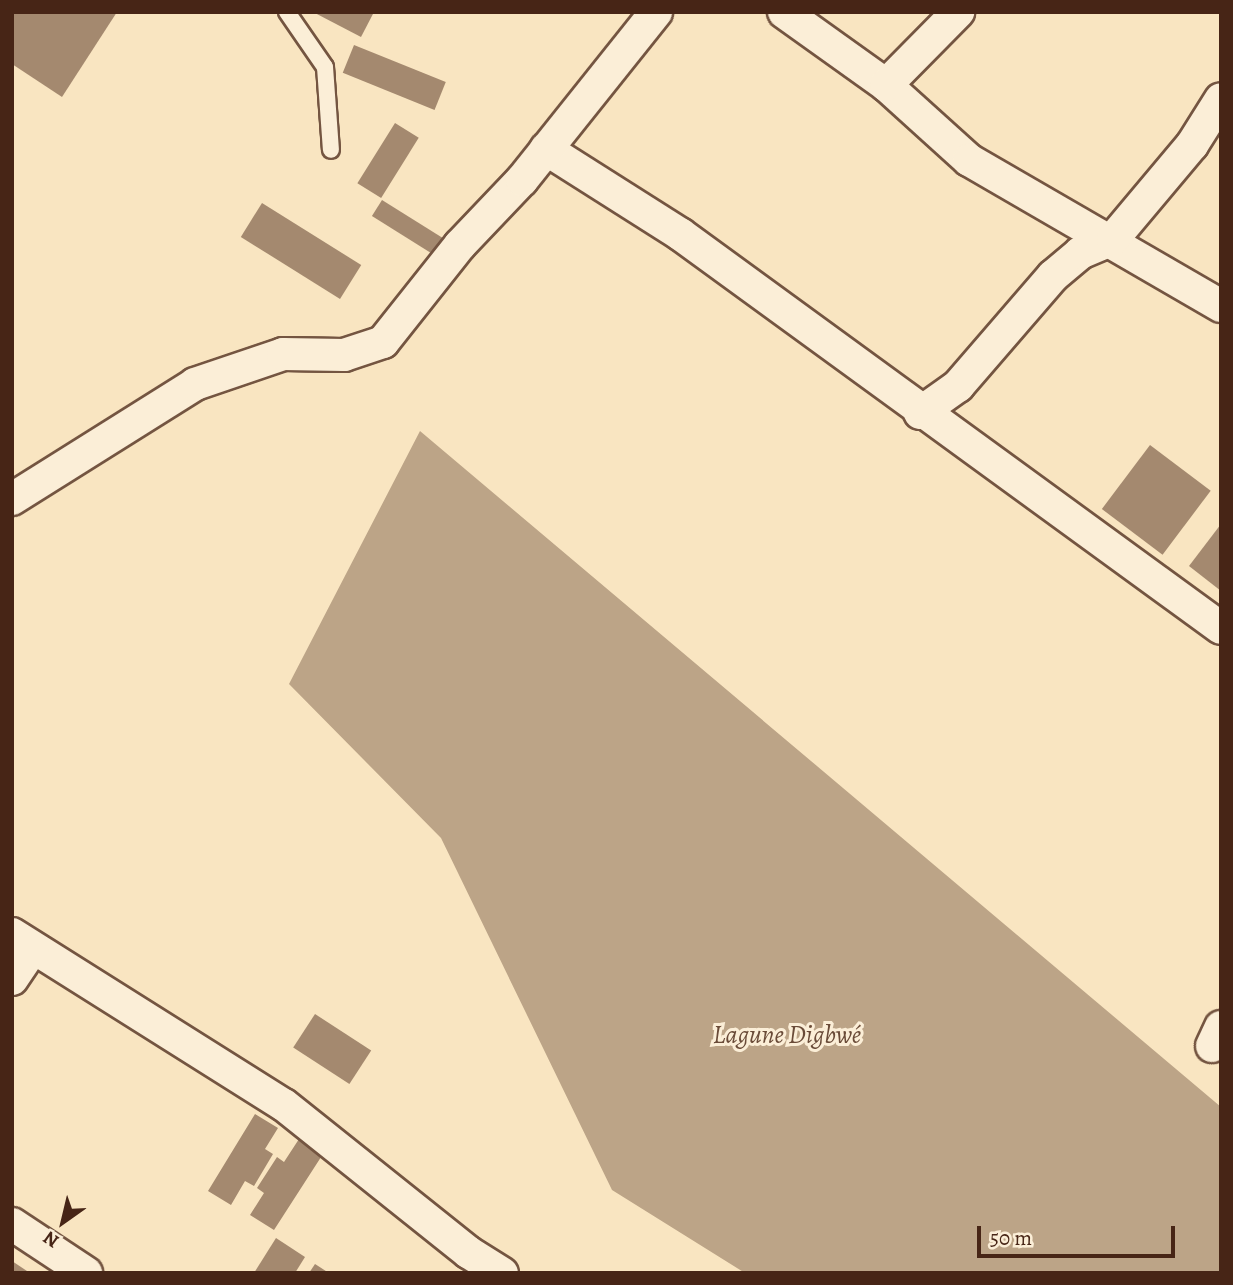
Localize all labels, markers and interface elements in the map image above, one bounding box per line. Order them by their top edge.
water label: Lagune Digbwé [713,1019,861,1051]
north arrow [28,1187,98,1257]
scale bar [981,1212,1179,1256]
text: 50 m [990,1224,1032,1252]
text: N [38,1225,64,1254]

